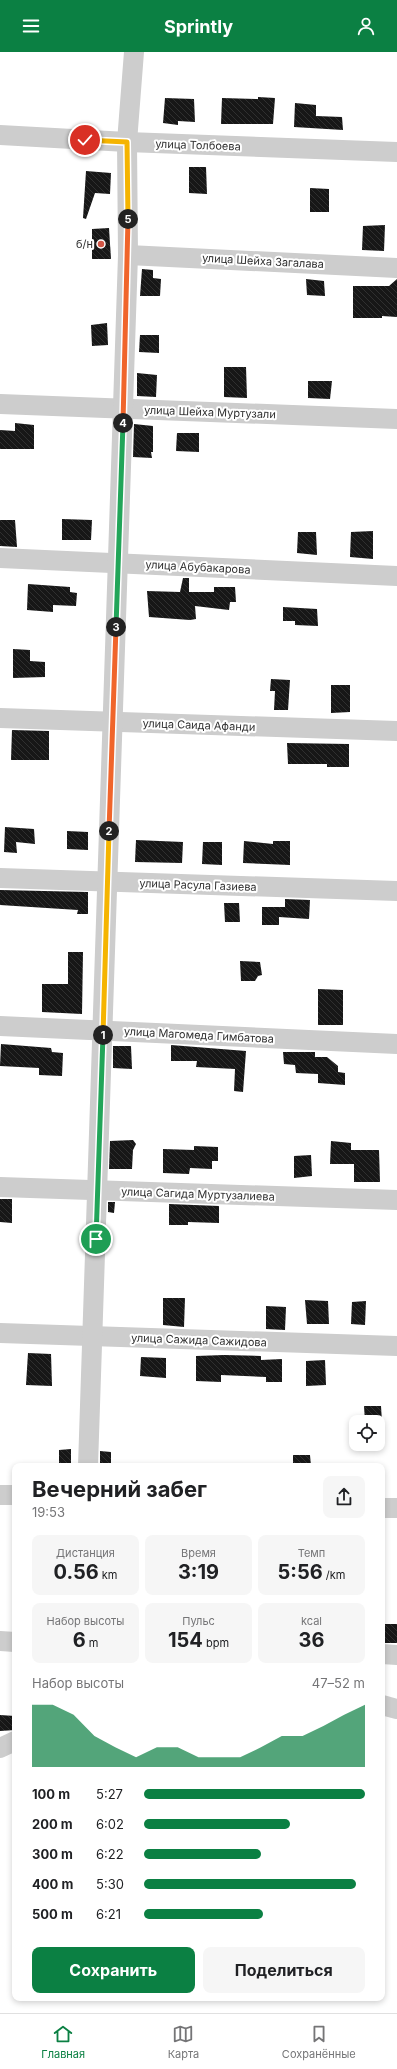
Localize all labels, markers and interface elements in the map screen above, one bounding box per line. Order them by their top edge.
icon: menu [20,15,42,37]
icon: person [355,15,377,37]
text: Sprintly [164,16,233,37]
pin [68,123,102,157]
icon: check [74,129,96,151]
street label: улица Толбоева [155,137,241,153]
pin: 5 [118,209,138,229]
text: 5 [124,212,132,226]
place label: б/н [76,237,93,251]
marker: б/н [96,239,106,249]
street label: улица Шейха Загалава [202,251,324,271]
street label: улица Шейха Муртузали [144,403,276,421]
pin: 4 [113,413,133,433]
text: 4 [119,416,127,430]
street label: улица Абубакарова [145,557,251,577]
pin: 3 [106,617,126,637]
text: 3 [112,620,120,634]
street label: улица Саида Афанди [142,716,256,734]
pin: 2 [99,821,119,841]
text: 2 [106,824,112,838]
street label: улица Расула Газиева [139,876,257,894]
street label: улица Магомеда Гимбатова [124,1024,274,1046]
pin: 1 [93,1025,113,1045]
text: 1 [101,1028,105,1042]
street label: улица Сагида Муртузалиева [121,1184,275,1204]
pin [79,1222,113,1256]
icon: arrive [85,1228,107,1250]
street label: улица Сажида Сажидова [131,1331,267,1349]
map controls [349,1415,385,1451]
button: locate [349,1415,385,1451]
text: Вечерний забег [32,1476,207,1502]
button: share [323,1476,365,1518]
text: 19:53 [32,1504,65,1520]
text: Дистанция [56,1546,115,1560]
text: Время [181,1546,216,1560]
text: Темп [298,1546,325,1560]
text: 0.56 [53,1560,99,1584]
text: 3:19 [178,1560,219,1584]
text: 5:56 [278,1560,323,1584]
text: km [99,1568,118,1582]
text: /km [323,1568,345,1582]
text: Набор высоты [47,1614,124,1628]
text: Пульс [182,1614,215,1628]
text: kcal [301,1614,322,1628]
text: 6 [73,1628,86,1652]
text: 154 [168,1628,203,1652]
text: 36 [299,1628,324,1652]
text: m [86,1636,98,1650]
text: bpm [203,1636,229,1650]
text: Набор высоты [32,1675,124,1691]
text: 47–52 m [312,1675,365,1691]
text: 100 m [32,1786,70,1802]
text: 5:27 [96,1786,123,1802]
text: 200 m [32,1816,73,1832]
text: 6:02 [96,1816,124,1832]
text: 300 m [32,1846,73,1862]
text: 6:22 [96,1846,124,1862]
text: 400 m [32,1876,73,1892]
text: 5:30 [96,1876,124,1892]
text: 500 m [32,1906,73,1922]
text: 6:21 [96,1906,121,1922]
button: Сохранить [32,1947,195,1993]
button: Поделиться [203,1947,365,1993]
tab: Главная [41,2023,85,2061]
tab: Карта [168,2023,199,2061]
tab: Сохранённые [282,2023,356,2061]

